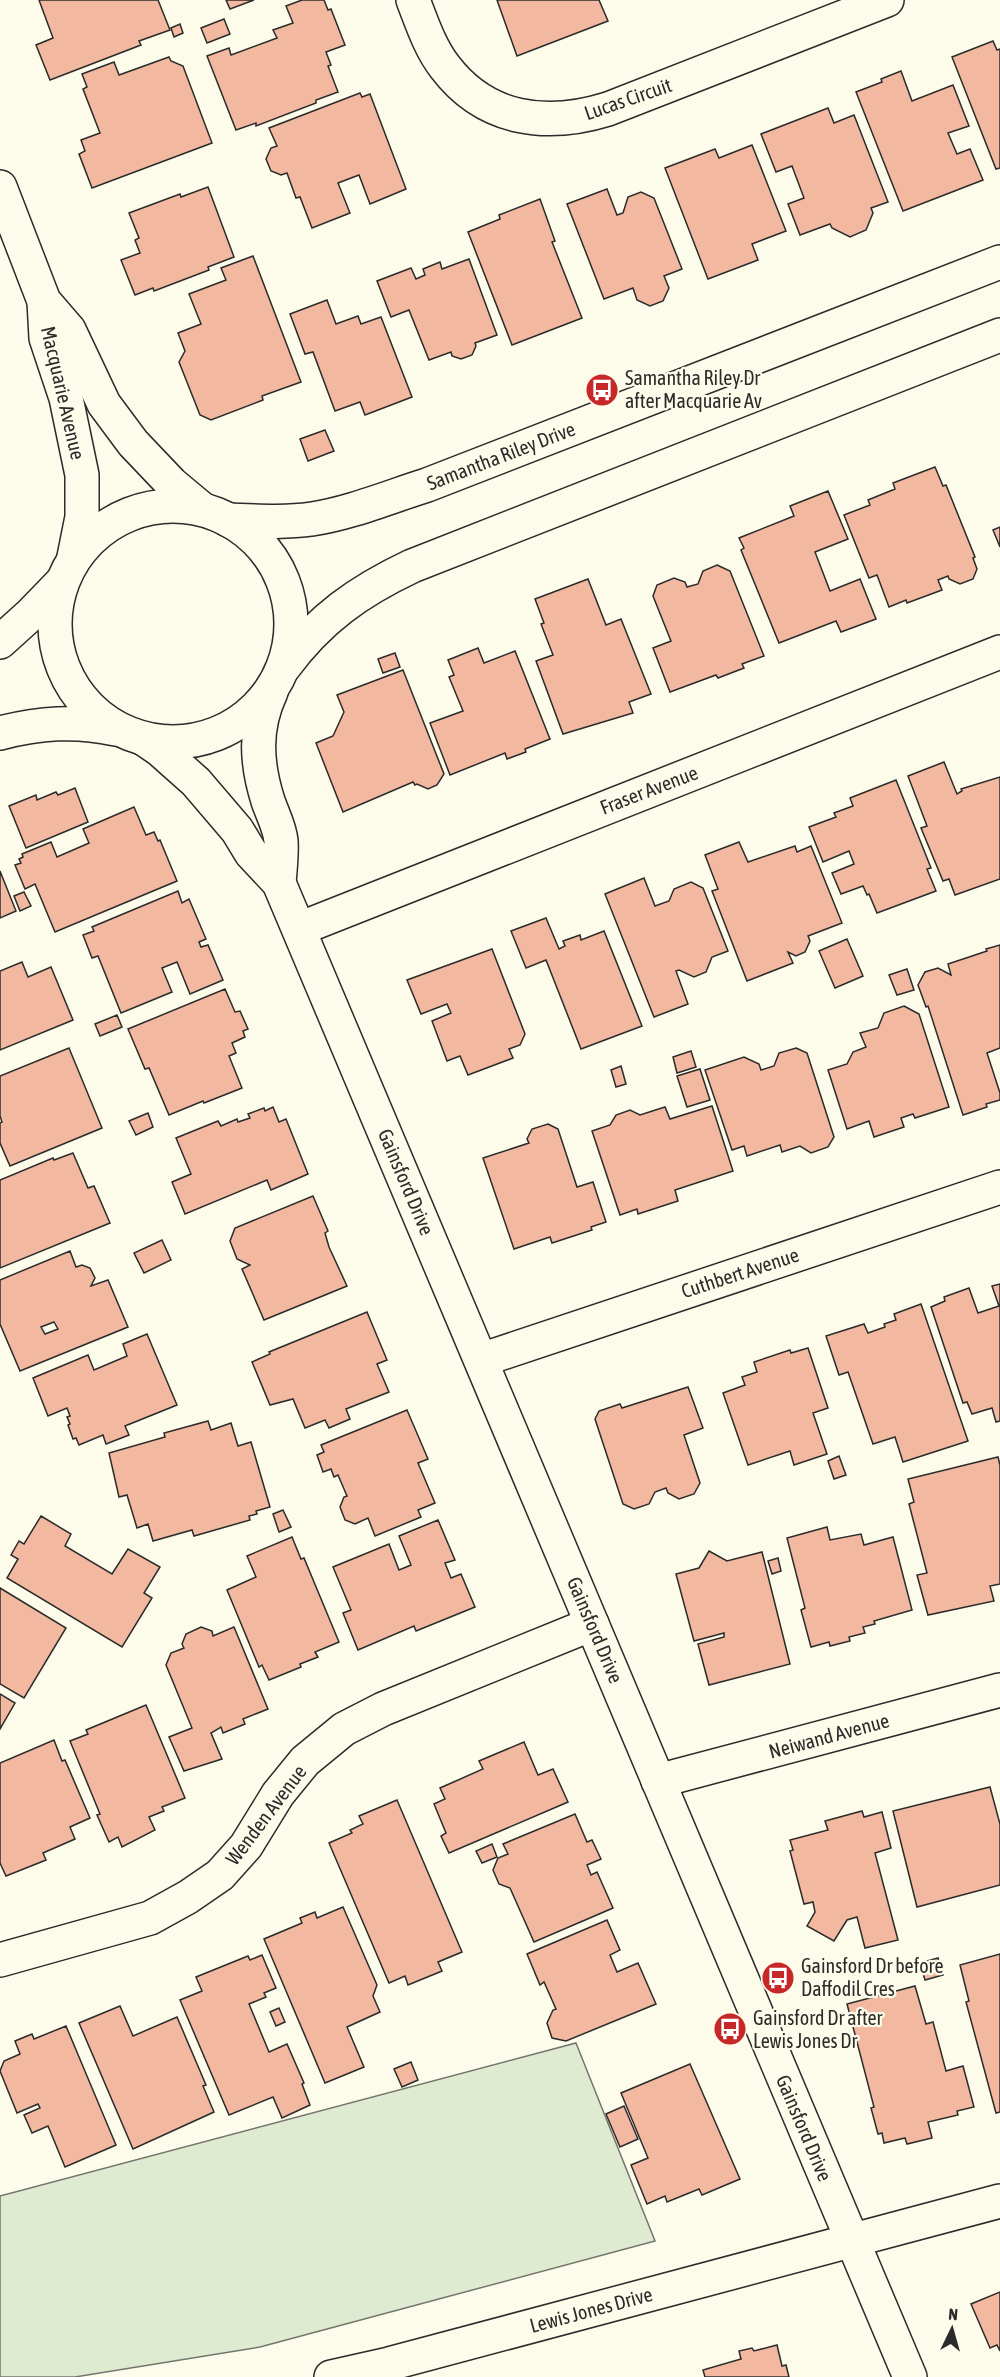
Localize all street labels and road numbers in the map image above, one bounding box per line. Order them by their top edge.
street label: Lucas Circuit [581,73,675,124]
street label: Macquarie Avenue [37,324,90,462]
street label: Samantha Riley Drive [423,417,578,494]
street label: Fraser Avenue [597,760,701,819]
street label: Gainsford Drive [374,1125,439,1238]
street label: Cuthbert Avenue [678,1243,802,1302]
street label: Gainsford Drive [563,1573,628,1686]
street label: Neiwand Avenue [766,1708,892,1763]
street label: Wenden Avenue [221,1760,311,1869]
street label: Gainsford Drive [772,2071,837,2184]
street label: Lewis Jones Drive [527,2282,655,2337]

